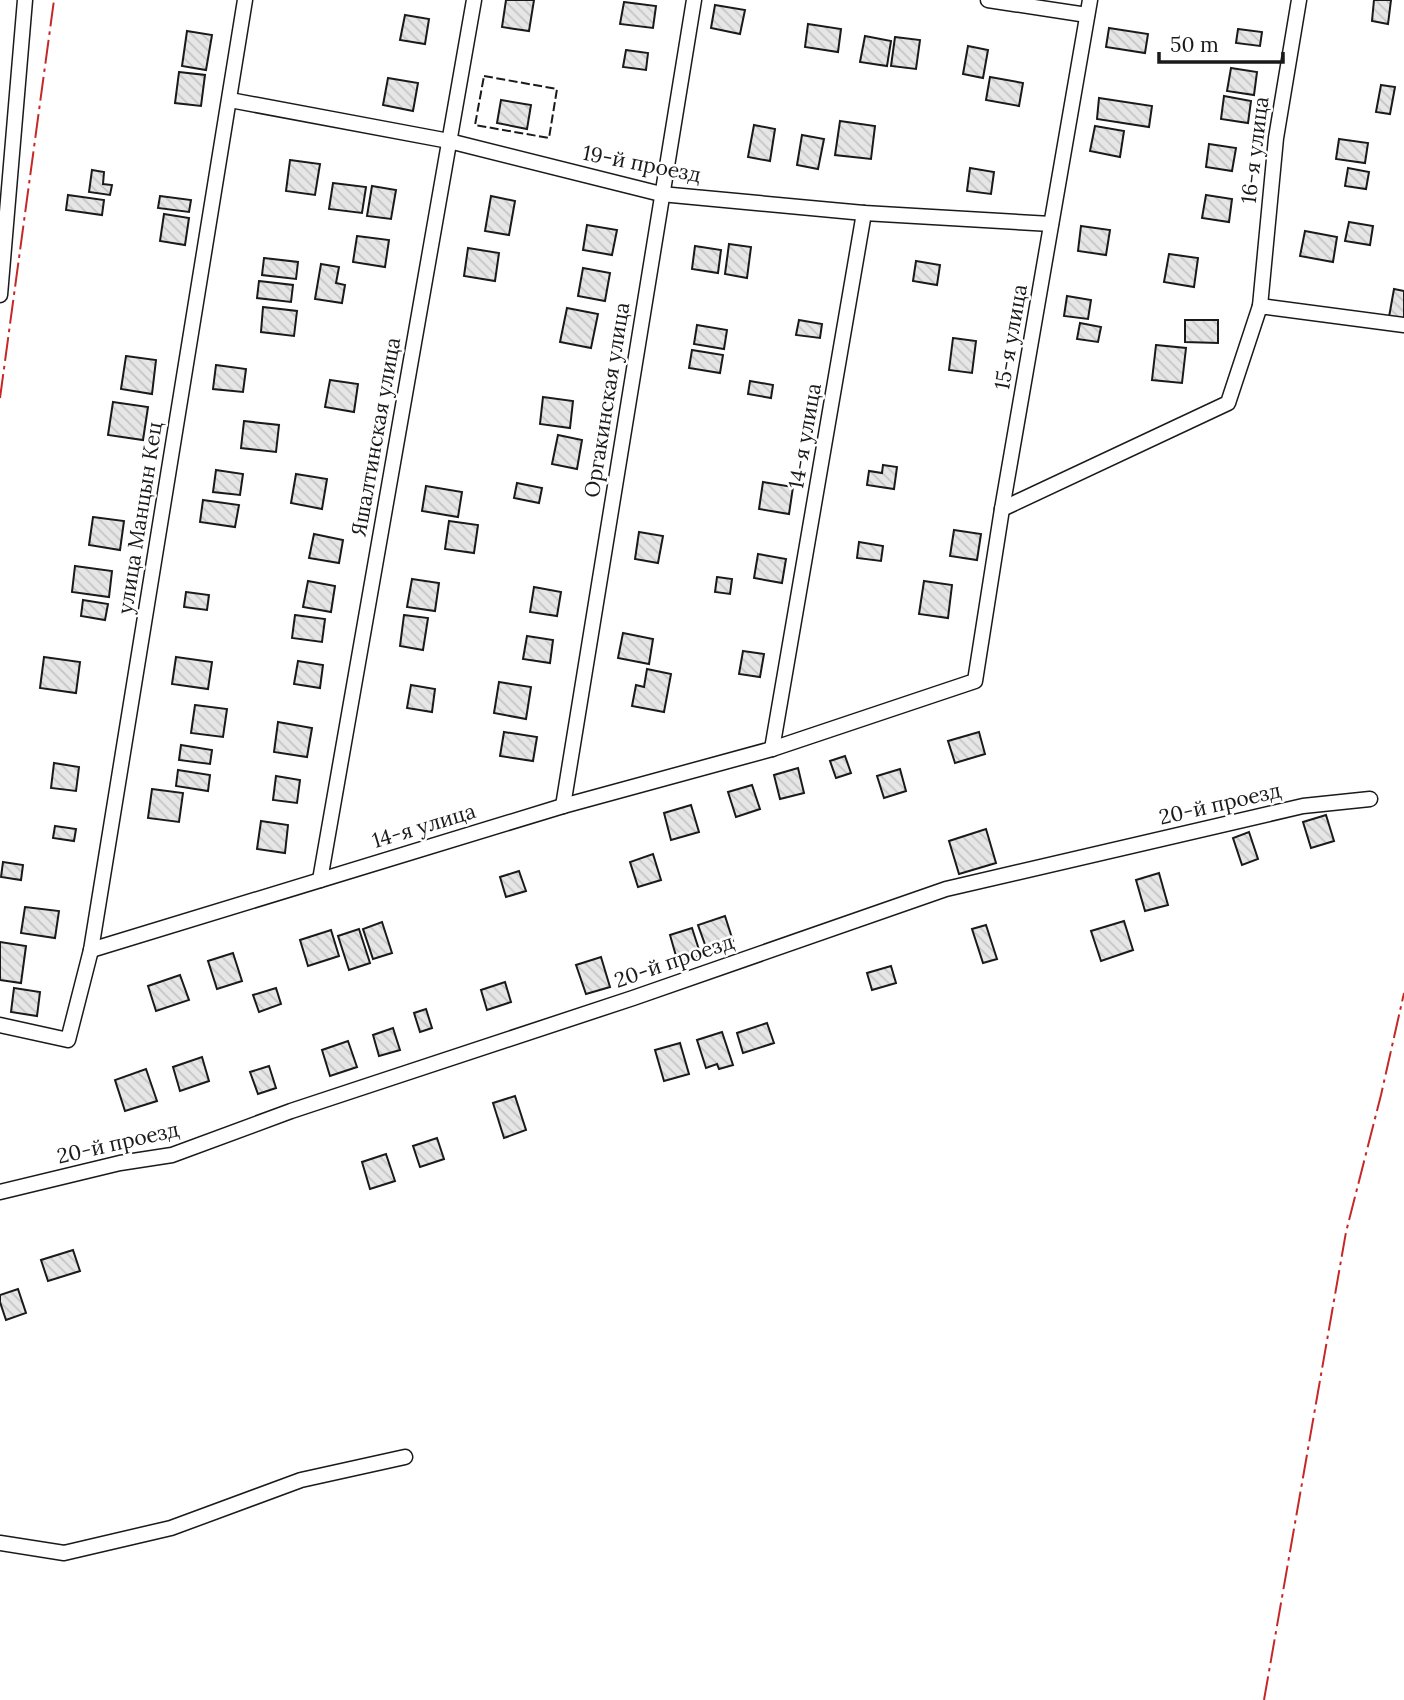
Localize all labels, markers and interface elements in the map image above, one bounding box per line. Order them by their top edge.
scale bar [1159,21,1283,65]
text: 50 m [1170,31,1219,58]
street label: 16-я улица [1235,95,1274,205]
street label: 19-й проезд [581,139,704,188]
street label: 15-я улица [988,282,1033,392]
street label: Оргакинская улица [578,300,635,500]
street label: Яшалтинская улица [345,335,406,539]
street label: 14-я улица [782,381,827,491]
street label: улица Манцын Кец [111,420,168,616]
street label: 20-й проезд [1156,776,1284,831]
street label: 14-я улица [369,797,479,854]
street label: 20-й проезд [611,928,737,994]
street label: 20-й проезд [54,1115,182,1170]

